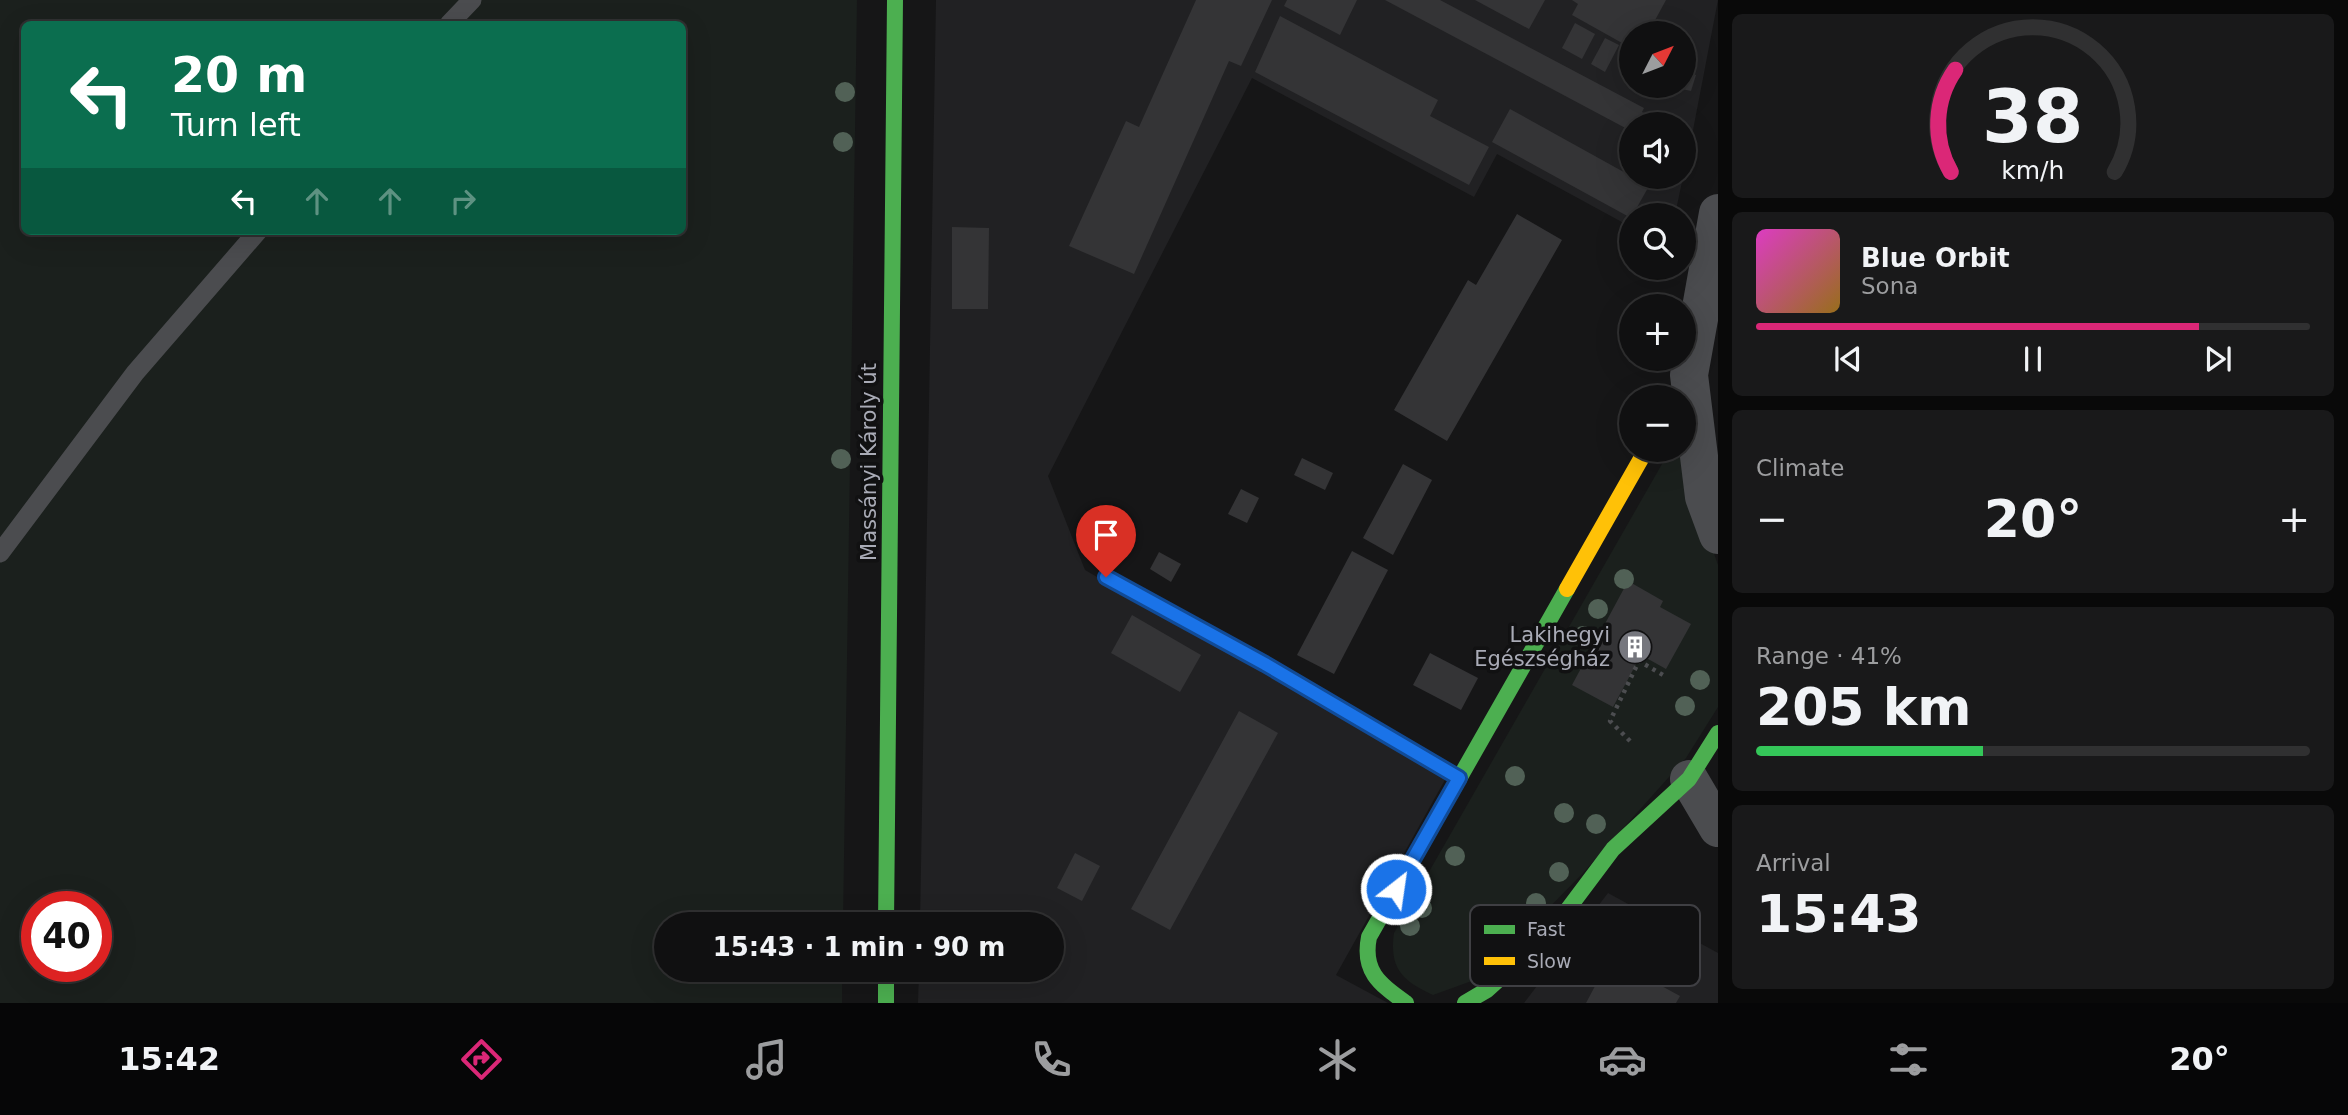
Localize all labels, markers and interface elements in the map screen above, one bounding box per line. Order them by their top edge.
north arrow [1619,21,1696,98]
map controls [1619,21,1696,462]
text: 20 m [171,47,307,104]
icon: left [56,49,147,140]
text: 38 [1982,74,2084,159]
text: Turn left [171,106,301,144]
button: sound [1619,112,1696,189]
text: km/h [2001,156,2065,185]
icon: left [225,182,263,220]
icon: ahead [298,182,336,220]
icon: ahead [371,182,409,220]
icon: right [444,182,482,220]
button: search [1619,203,1696,280]
text: Blue Orbit [1861,243,2010,273]
text: Sona [1861,273,1918,299]
button: + [1619,294,1696,371]
icon: previous [1829,340,1867,378]
icon: pause [2014,340,2052,378]
icon: next [2199,340,2237,378]
street label: Massányi Károly út [857,363,881,561]
button: − [1619,385,1696,462]
text: Climate [1756,455,1845,481]
text: 20° [1984,489,2082,549]
text: − [1756,497,1788,541]
text: + [2278,497,2310,541]
pin [1076,505,1136,577]
icon: arrive [1087,516,1125,554]
place label: Lakihegyi Egészségház [1474,623,1610,671]
building icon: Lakihegyi Egészségház [1616,628,1654,666]
text: Range · 41% [1756,643,1902,669]
text: 205 km [1756,677,1971,737]
text: Arrival [1756,850,1831,876]
position arrow [1359,852,1433,926]
text: 15:43 [1756,884,1922,944]
speed limit sign: 40 [21,891,112,982]
legend [1470,905,1700,986]
text: Fast [1527,918,1565,940]
text: 15:43 · 1 min · 90 m [713,932,1005,962]
text: Slow [1527,950,1572,972]
icon: directions [457,1035,506,1084]
icon: music [742,1035,791,1084]
icon: phone [1027,1035,1076,1084]
icon: climate [1313,1035,1362,1084]
icon: car [1598,1035,1647,1084]
icon: filters [1884,1035,1933,1084]
text: 15:42 [118,1040,220,1078]
text: 20° [2169,1040,2230,1078]

